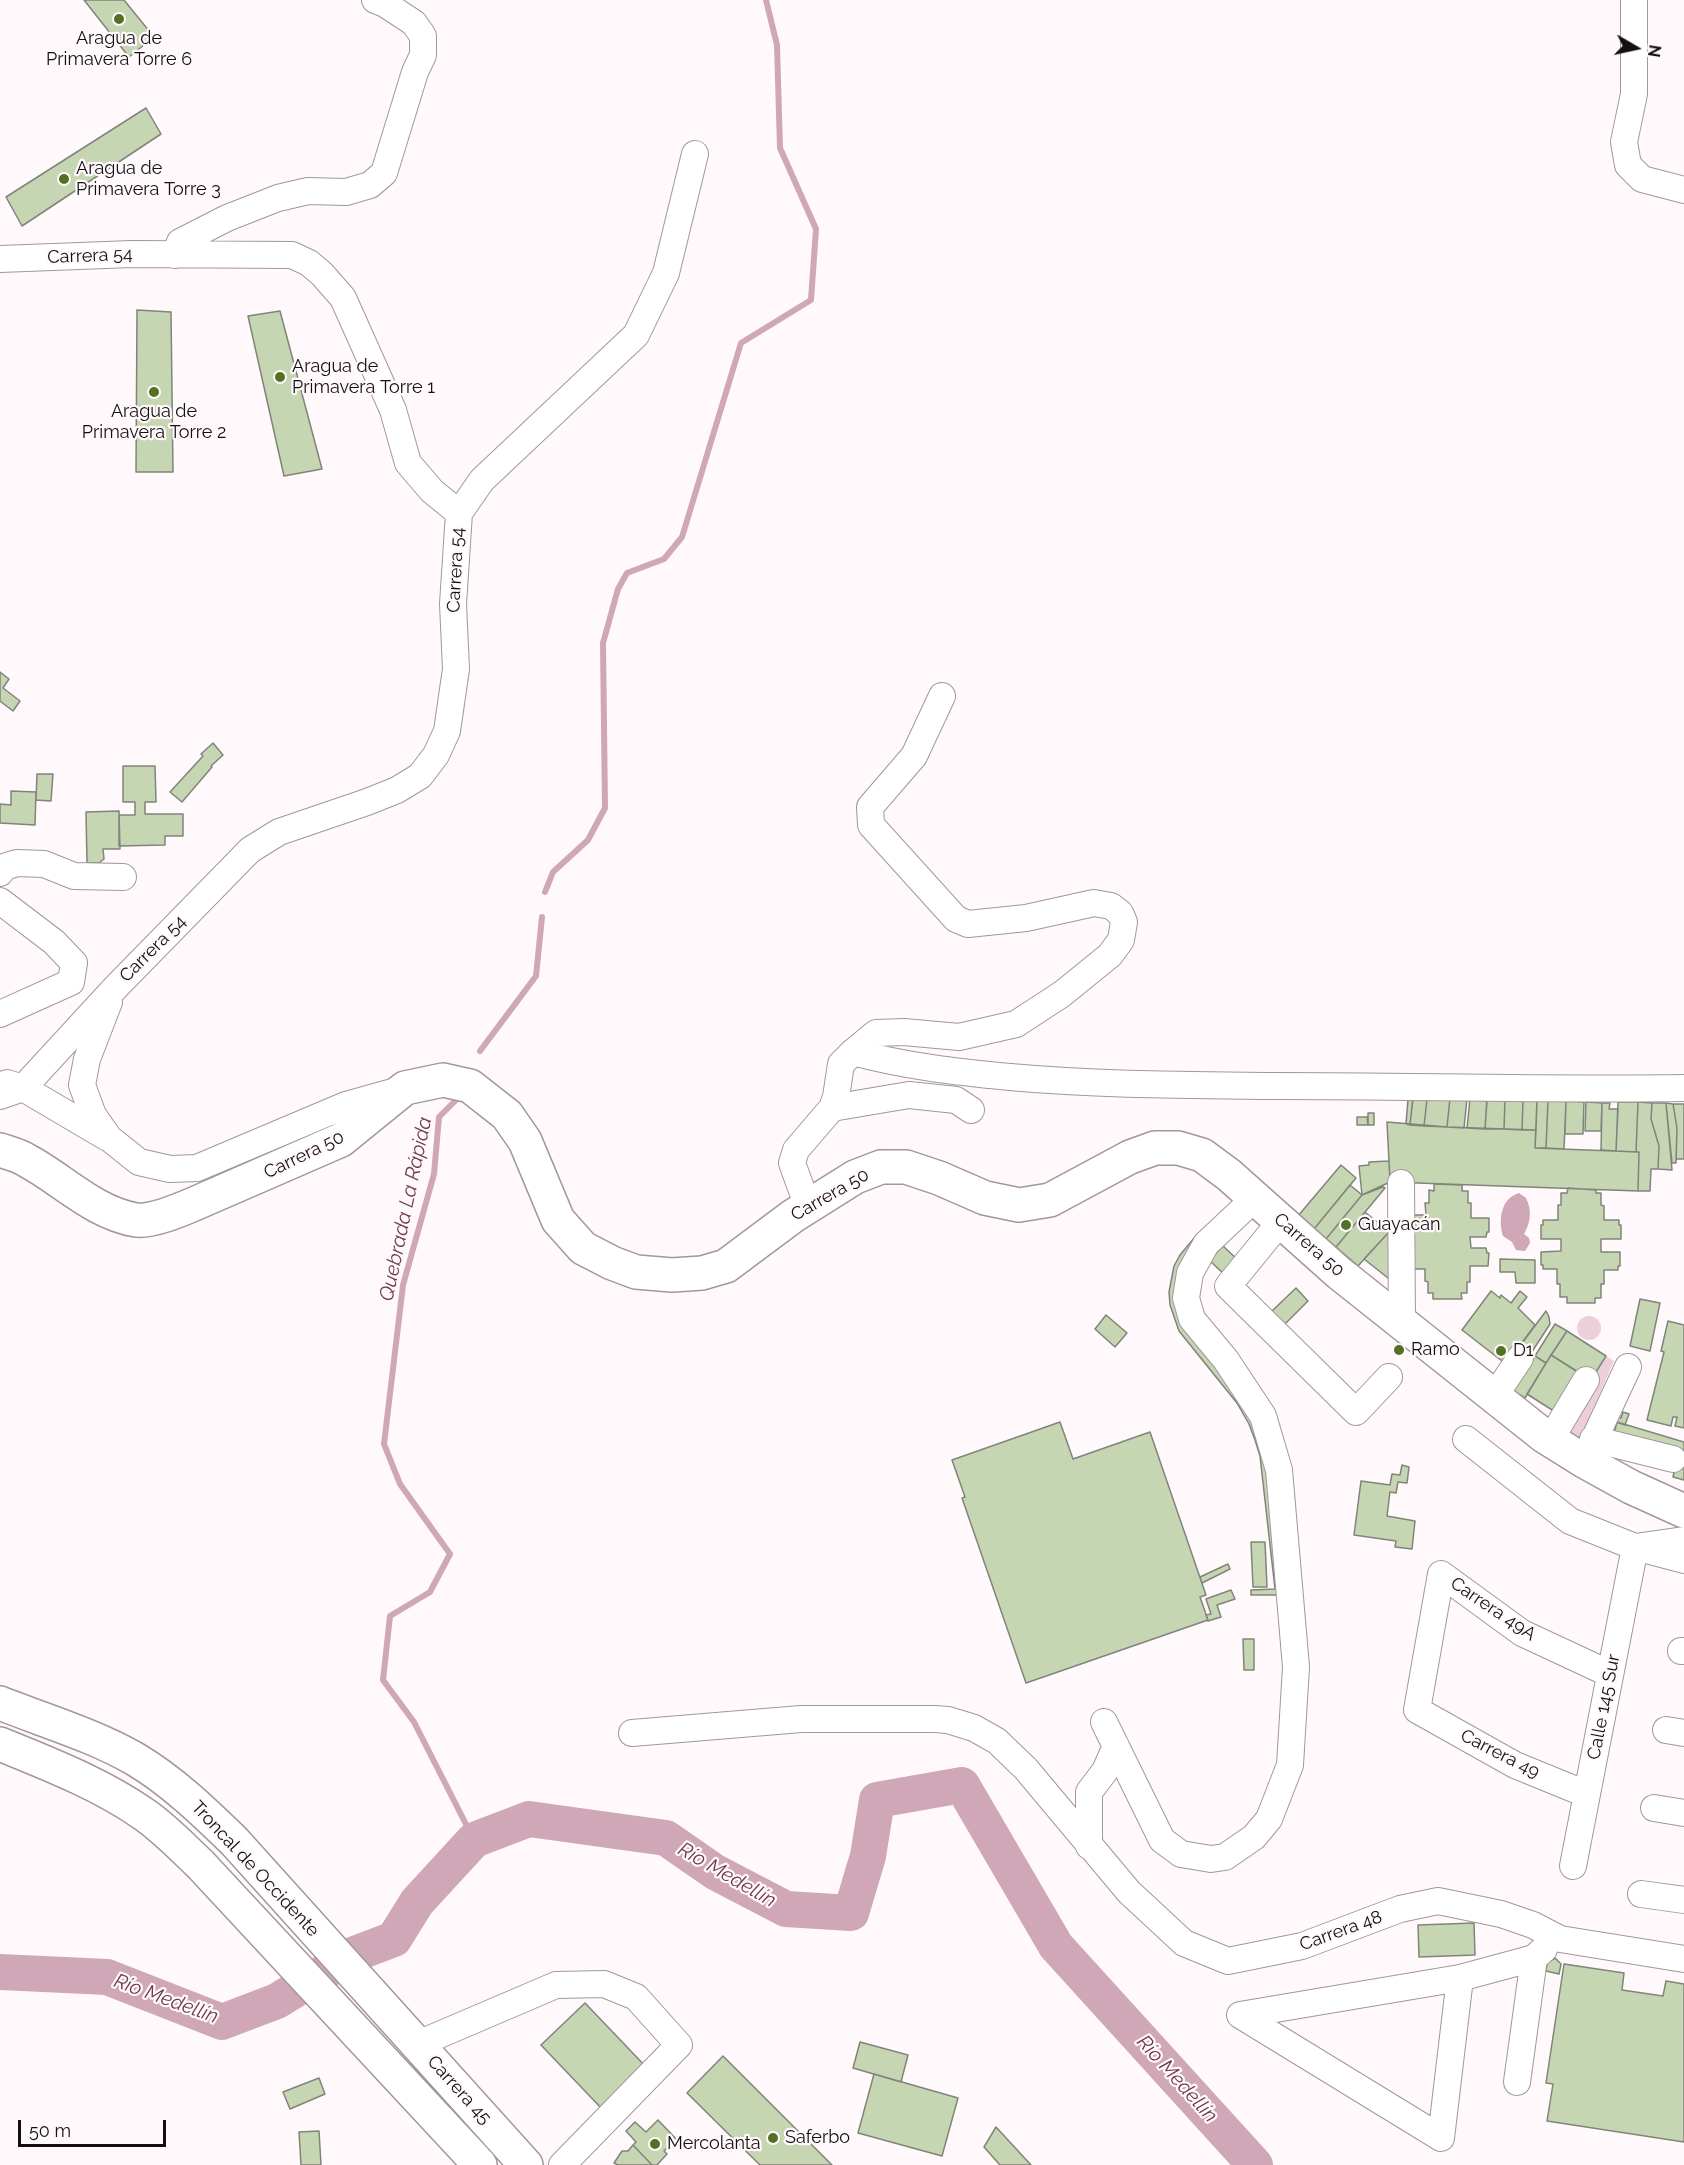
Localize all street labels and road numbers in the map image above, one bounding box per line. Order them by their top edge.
street label: Carrera 54 [47,244,133,268]
street label: Carrera 54 [443,527,469,613]
street label: Carrera 54 [115,911,191,987]
street label: Carrera 50 [260,1126,348,1184]
street label: Carrera 50 [787,1164,873,1226]
street label: Carrera 50 [1269,1208,1349,1282]
street label: Carrera 49A [1446,1573,1540,1645]
street label: Calle 145 Sur [1583,1652,1625,1762]
street label: Carrera 49 [1457,1725,1543,1783]
street label: Troncal de Occidente [186,1797,324,1941]
street label: Carrera 48 [1297,1906,1385,1956]
street label: Carrera 45 [422,2051,496,2129]

